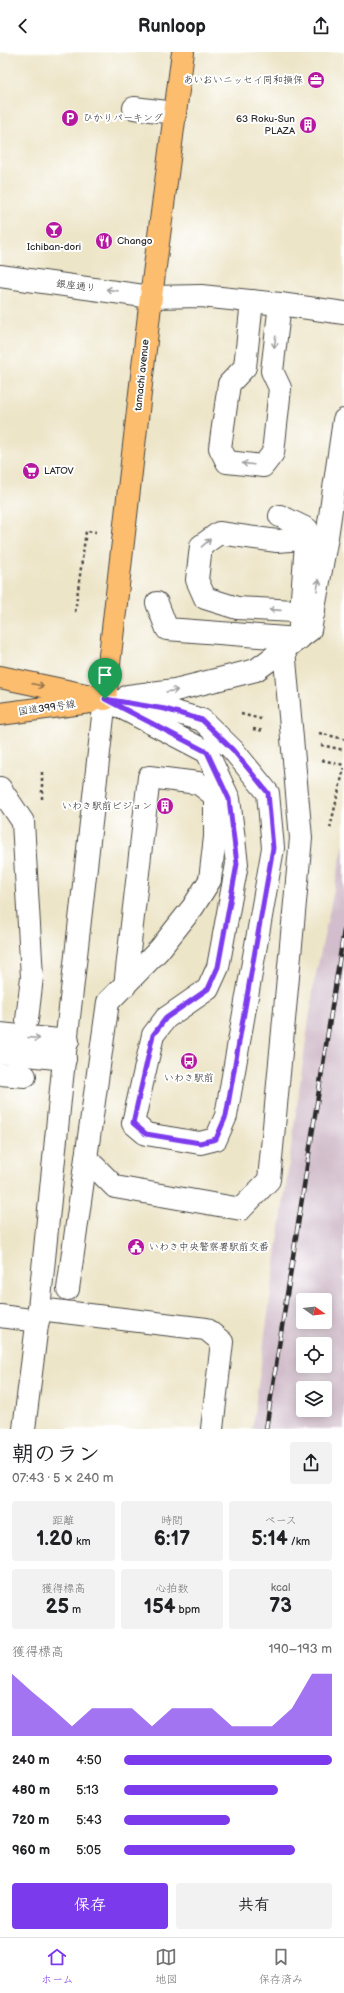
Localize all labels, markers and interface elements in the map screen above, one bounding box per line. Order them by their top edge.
icon: back [12,15,34,37]
icon: share [310,15,332,37]
text: Runloop [138,16,206,37]
office icon: あいおいニッセイ同和損保 [306,70,326,90]
place label: あいおいニッセイ同和損保 [183,74,303,86]
parking icon: ひかりパーキング [60,108,80,128]
place label: ひかりパーキング [83,112,163,124]
place label: 63 Roku-Sun PLAZA [236,113,296,137]
building icon: 63 Roku-Sun PLAZA [298,115,318,135]
bar icon: Ichiban-dori [44,220,64,240]
restaurant icon: Chango [94,231,114,251]
place label: Chango [117,235,153,247]
place label: Ichiban-dori [27,241,81,253]
street label: 銀座通り [55,278,97,294]
one-way arrow [106,286,119,294]
one-way arrow [271,335,279,348]
street label: tamachi avenue [132,339,152,411]
supermarket icon: LATOV [21,461,41,481]
one-way arrow [242,461,255,468]
place label: LATOV [44,465,75,477]
one-way arrow [201,539,211,548]
one-way arrow [315,579,323,592]
one-way arrow [269,607,282,614]
pin [88,658,122,699]
icon: arrive [94,664,116,686]
one-way arrow [31,682,44,690]
one-way arrow [165,686,178,694]
street label: 国道399号線 [18,698,76,718]
building icon: いわき駅前ビジョン [155,796,175,816]
place label: いわき駅前ビジョン [62,800,152,812]
one-way arrow [27,1034,40,1042]
bus stop icon: いわき駅前 [179,1051,199,1071]
place label: いわき駅前 [164,1072,214,1084]
public building icon: いわき中央警察署駅前交番 [126,1237,146,1257]
place label: いわき中央警察署駅前交番 [149,1241,269,1253]
north arrow [296,1293,332,1329]
map controls [296,1293,332,1417]
button: locate [296,1337,332,1373]
button: layers [296,1381,332,1417]
text: 朝のラン [12,1441,100,1468]
button: share [290,1442,332,1484]
text: 07:43 · 5 × 240 m [12,1470,113,1486]
text: 距離 [52,1514,74,1527]
text: 時間 [161,1514,183,1527]
text: ペース [264,1514,297,1527]
text: 1.20 [36,1527,73,1551]
text: 6:17 [154,1527,190,1551]
text: 5:14 [251,1527,288,1551]
text: km [73,1535,91,1548]
text: /km [288,1535,310,1548]
text: kcal [271,1581,291,1594]
text: 獲得標高 [41,1582,85,1595]
text: 心拍数 [155,1582,188,1595]
text: 73 [269,1594,292,1618]
text: 25 [46,1595,69,1619]
text: 154 [144,1595,176,1619]
text: m [69,1603,81,1616]
text: bpm [176,1603,200,1616]
text: 190–193 m [268,1641,332,1657]
text: 獲得標高 [12,1644,64,1660]
text: 240 m [12,1752,50,1768]
text: 4:50 [76,1752,102,1768]
text: 480 m [12,1782,50,1798]
text: 5:13 [76,1782,99,1798]
text: 720 m [12,1812,49,1828]
text: 5:43 [76,1812,102,1828]
text: 960 m [12,1842,50,1858]
text: 5:05 [76,1842,101,1858]
button: 保存 [12,1883,168,1929]
button: 共有 [176,1883,332,1929]
tab: ホーム [41,1946,73,1986]
tab: 地図 [155,1946,177,1986]
tab: 保存済み [259,1946,303,1986]

